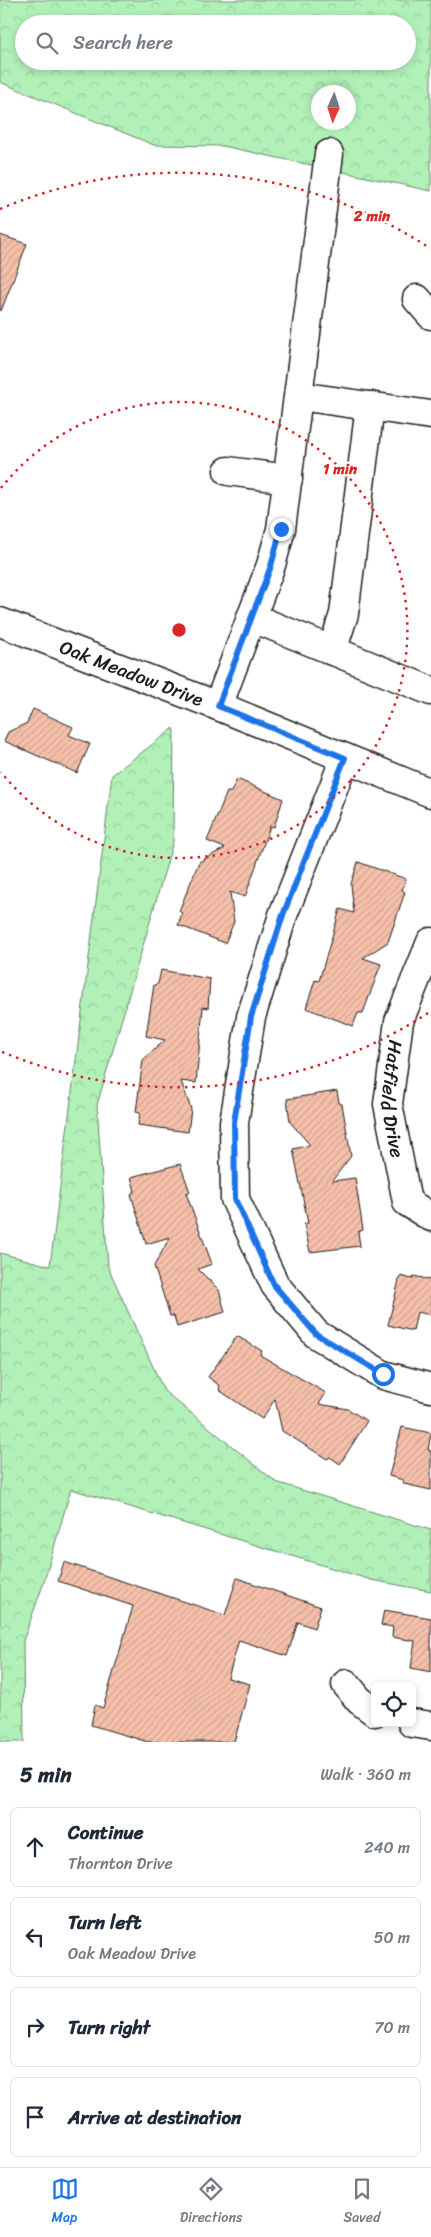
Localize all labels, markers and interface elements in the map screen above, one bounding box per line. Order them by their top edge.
search box [15,15,416,70]
text: Search here [73,26,173,59]
icon: search [33,29,61,57]
north arrow [311,85,356,130]
text: 2 min [353,203,391,229]
text: 1 min [323,456,358,482]
route end [270,518,293,541]
centre of rings [170,621,188,639]
street label: Oak Meadow Drive [55,630,208,716]
street label: Hatfield Drive [371,1038,414,1161]
route start [372,1363,395,1386]
map controls [371,1682,416,1727]
button: locate [371,1682,416,1727]
text: 5 min [20,1756,72,1794]
text: Walk · 360 m [321,1760,411,1789]
text: Continue [68,1816,144,1849]
icon: ahead [21,1833,49,1861]
text: 240 m [364,1833,410,1862]
text: Thornton Drive [68,1849,173,1878]
text: Turn left [68,1906,141,1939]
icon: left [21,1923,49,1951]
text: 50 m [374,1923,410,1952]
text: Oak Meadow Drive [68,1939,196,1968]
text: Turn right [68,2011,150,2044]
icon: right [21,2013,49,2041]
text: 70 m [374,2013,410,2042]
text: Arrive at destination [68,2101,241,2134]
icon: arrive [21,2103,49,2131]
tab: Map [51,2175,79,2230]
tab: Directions [180,2175,242,2230]
tab: Saved [344,2175,380,2230]

